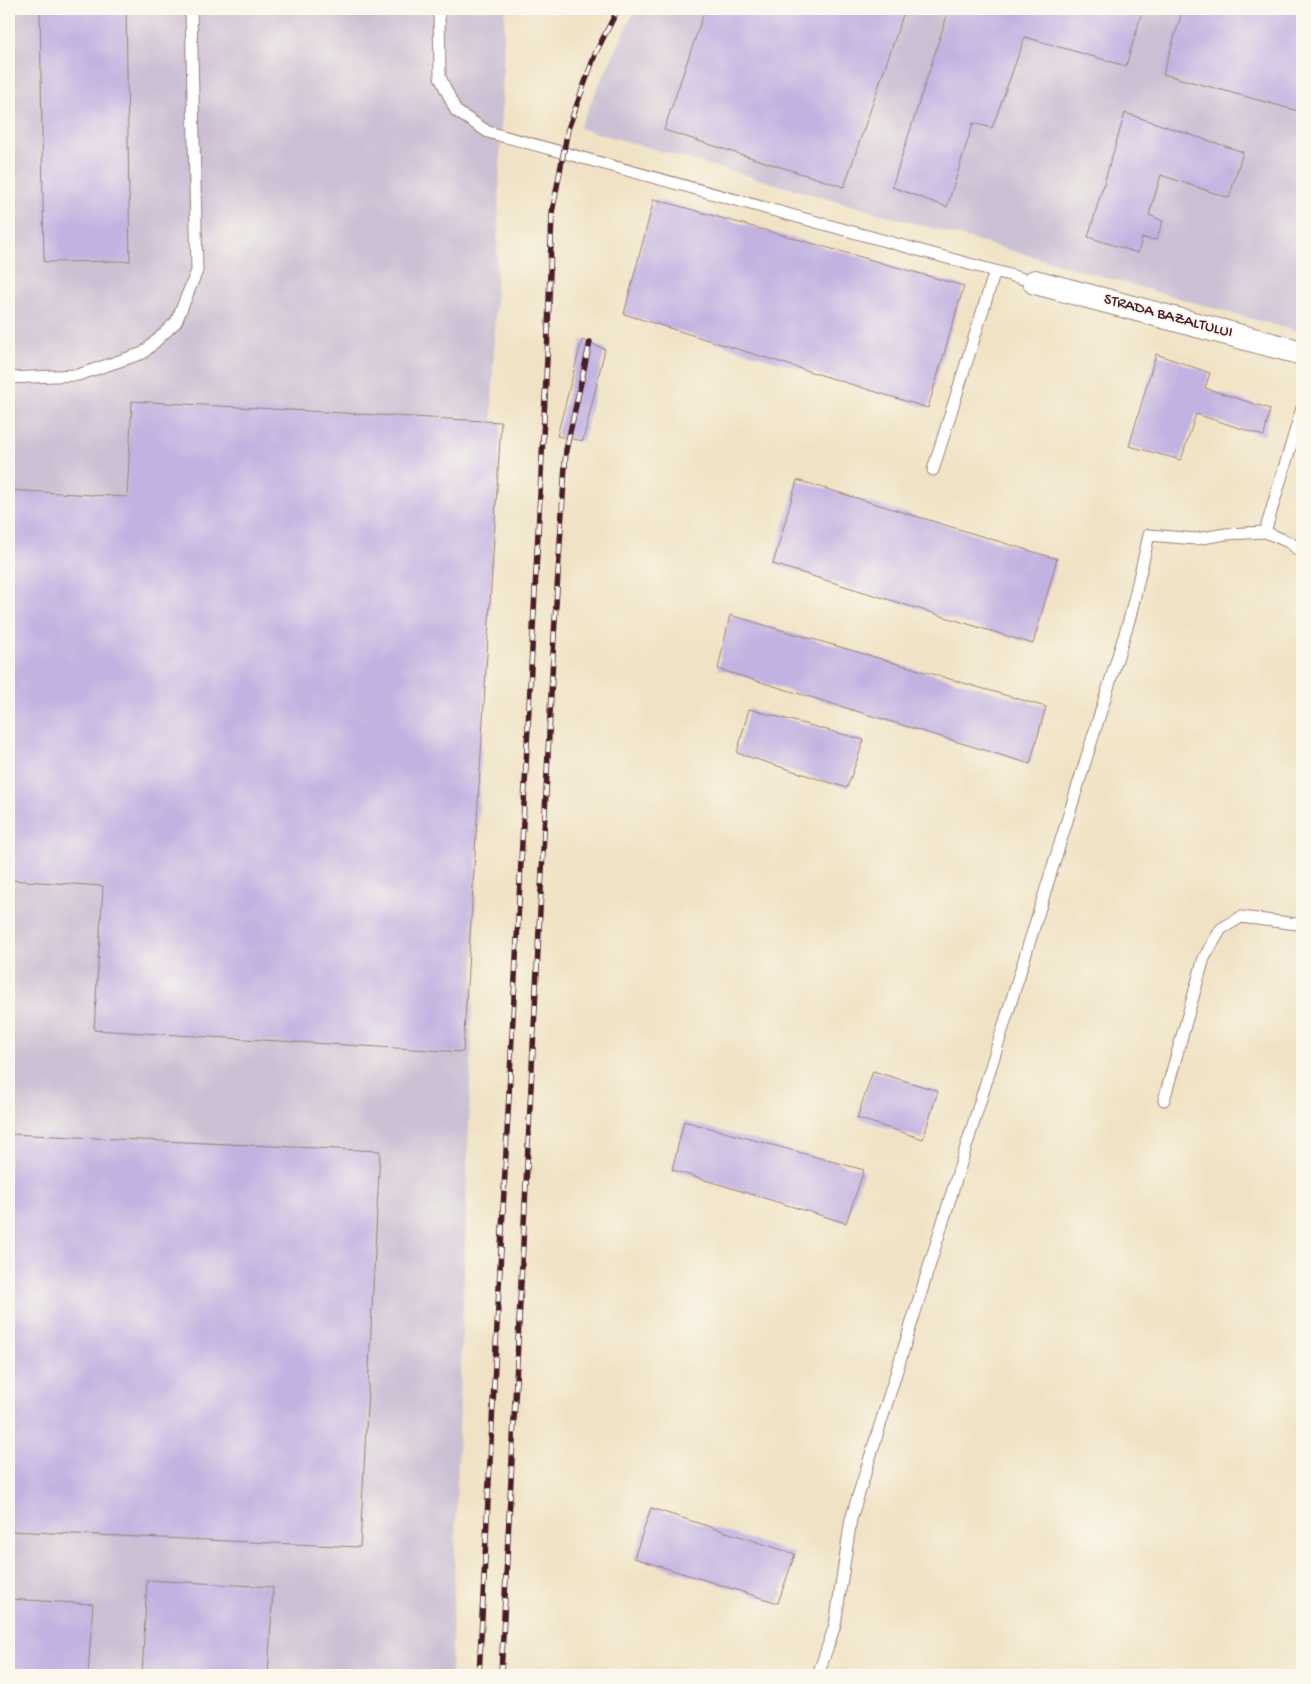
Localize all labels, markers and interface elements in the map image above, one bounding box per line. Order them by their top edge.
street label: STRADA BAZALTULUI [1101,291,1235,343]

